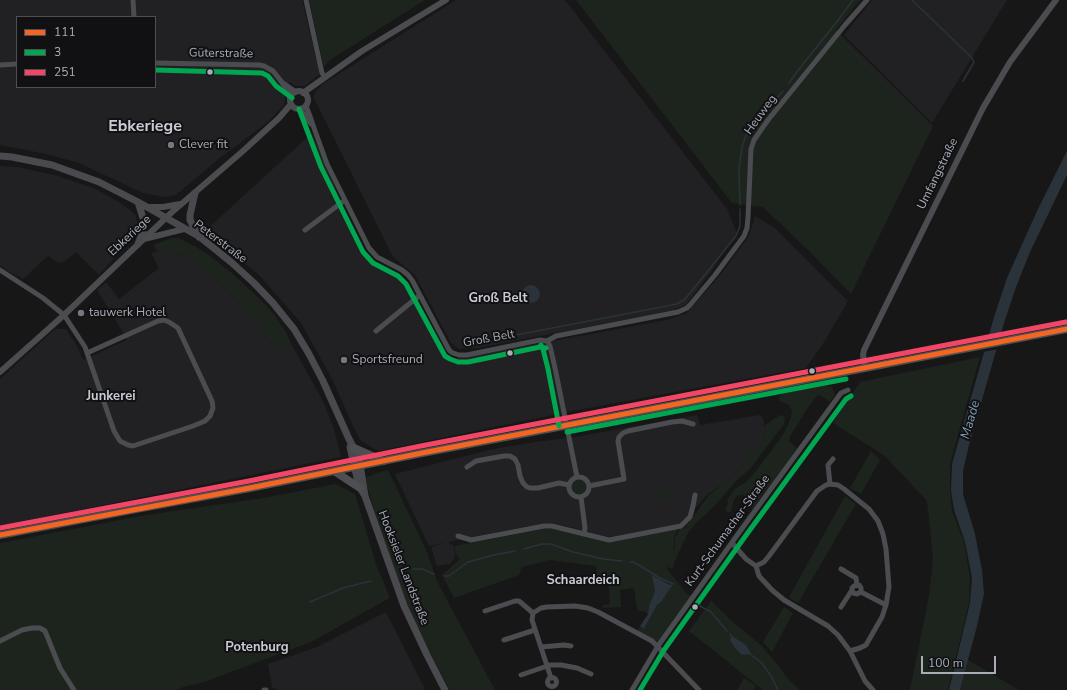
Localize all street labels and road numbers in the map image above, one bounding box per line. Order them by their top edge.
street label: Güterstraße [189,46,253,62]
street label: Heuweg [742,92,780,138]
street label: Umfangstraße [915,136,961,212]
street label: Ebkeriege [106,213,154,259]
street label: Peterstraße [191,217,249,267]
street label: Groß Belt [462,327,516,351]
street label: Kurt-Schumacher-Straße [683,472,773,590]
street label: Hooksieler Landstraße [375,509,431,627]

